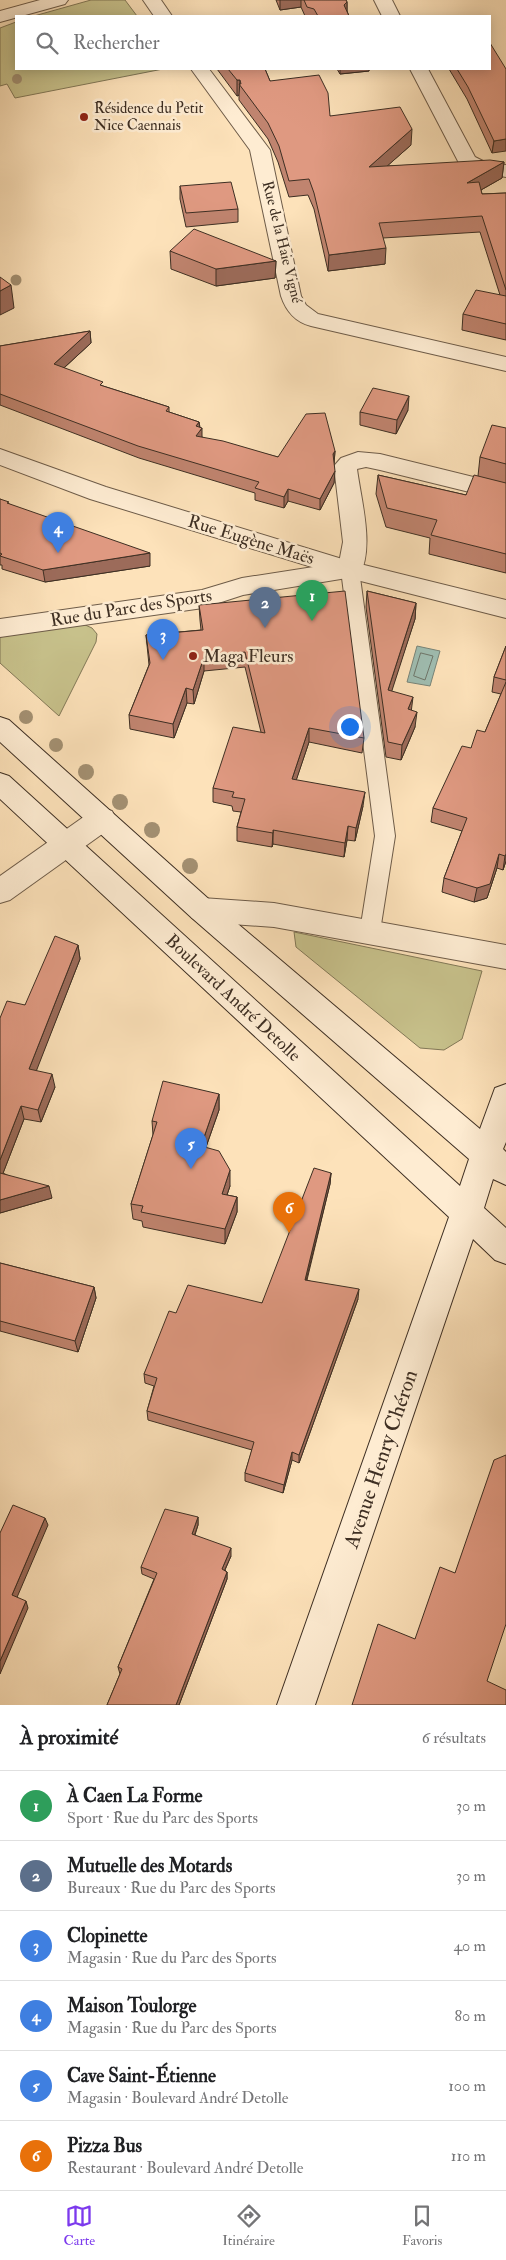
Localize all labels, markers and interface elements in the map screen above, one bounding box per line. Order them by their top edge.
search box [15,15,491,70]
icon: search [33,29,61,57]
text: Rechercher [73,31,160,55]
place label: Résidence du Petit Nice Caennais [94,99,203,135]
marker: Résidence du Petit Nice Caennais [78,111,90,123]
street label: Rue de la Haie Vigné [258,179,307,306]
street label: Rue Eugène Maës [185,510,317,570]
pin: 4 [42,512,74,553]
pin: 1 [296,580,328,621]
street label: Rue du Parc des Sports [49,584,213,632]
pin: 2 [249,587,281,628]
pin: 3 [147,619,179,660]
place label: Maga Fleurs [203,645,293,668]
marker: Maga Fleurs [187,650,199,662]
your location [337,714,363,740]
street label: Boulevard André Detolle [160,929,306,1067]
pin: 5 [175,1128,207,1169]
pin: 6 [273,1192,305,1233]
street label: Avenue Henry Chéron [337,1366,424,1553]
text: À proximité [20,1724,118,1751]
text: 6 résultats [422,1728,486,1748]
text: À Caen La Forme [67,1784,202,1808]
text: 1 [33,1796,39,1816]
text: 30 m [456,1796,486,1816]
text: Sport · Rue du Parc des Sports [67,1808,258,1828]
text: Mutuelle des Motards [67,1854,232,1878]
text: 2 [32,1866,40,1886]
text: 30 m [456,1866,486,1886]
text: Bureaux · Rue du Parc des Sports [67,1878,275,1898]
text: Clopinette [67,1924,147,1948]
text: 3 [33,1936,39,1956]
text: 40 m [453,1936,486,1956]
text: Magasin · Rue du Parc des Sports [67,1948,276,1968]
text: Maison Toulorge [67,1994,196,2018]
text: 4 [32,2006,40,2026]
text: 80 m [455,2006,486,2026]
text: Magasin · Rue du Parc des Sports [67,2018,276,2038]
text: Cave Saint-Étienne [67,2064,216,2088]
text: 5 [32,2076,40,2096]
text: 100 m [448,2076,486,2096]
text: Magasin · Boulevard André Detolle [67,2088,289,2108]
text: Pizza Bus [67,2134,142,2158]
text: 6 [32,2146,40,2166]
text: 110 m [451,2146,486,2166]
text: Restaurant · Boulevard André Detolle [67,2158,304,2178]
tab: Carte [64,2202,95,2249]
tab: Itinéraire [222,2202,275,2249]
tab: Favoris [402,2202,442,2249]

